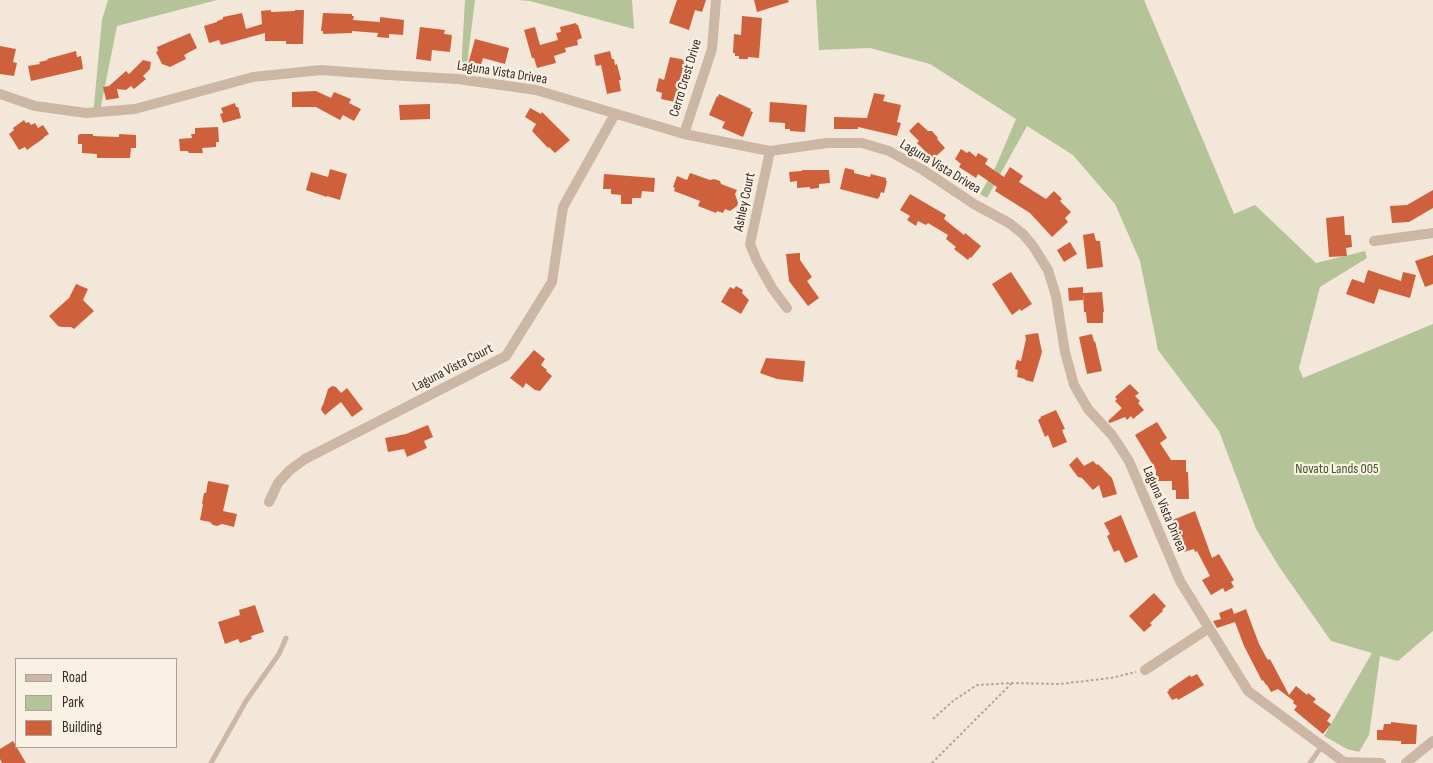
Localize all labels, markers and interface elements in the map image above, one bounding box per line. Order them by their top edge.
street label: Cerro Crest Drive [666,37,706,119]
street label: Laguna Vista Drivea [456,58,548,88]
street label: Laguna Vista Drivea [897,136,983,198]
street label: Ashley Court [731,171,759,233]
street label: Laguna Vista Court [410,341,496,395]
park label: Novato Lands 005 [1295,461,1379,477]
street label: Laguna Vista Drivea [1138,464,1190,554]
legend [15,658,178,748]
text: Road [62,668,87,687]
text: Park [62,693,84,712]
text: Building [62,718,102,737]

